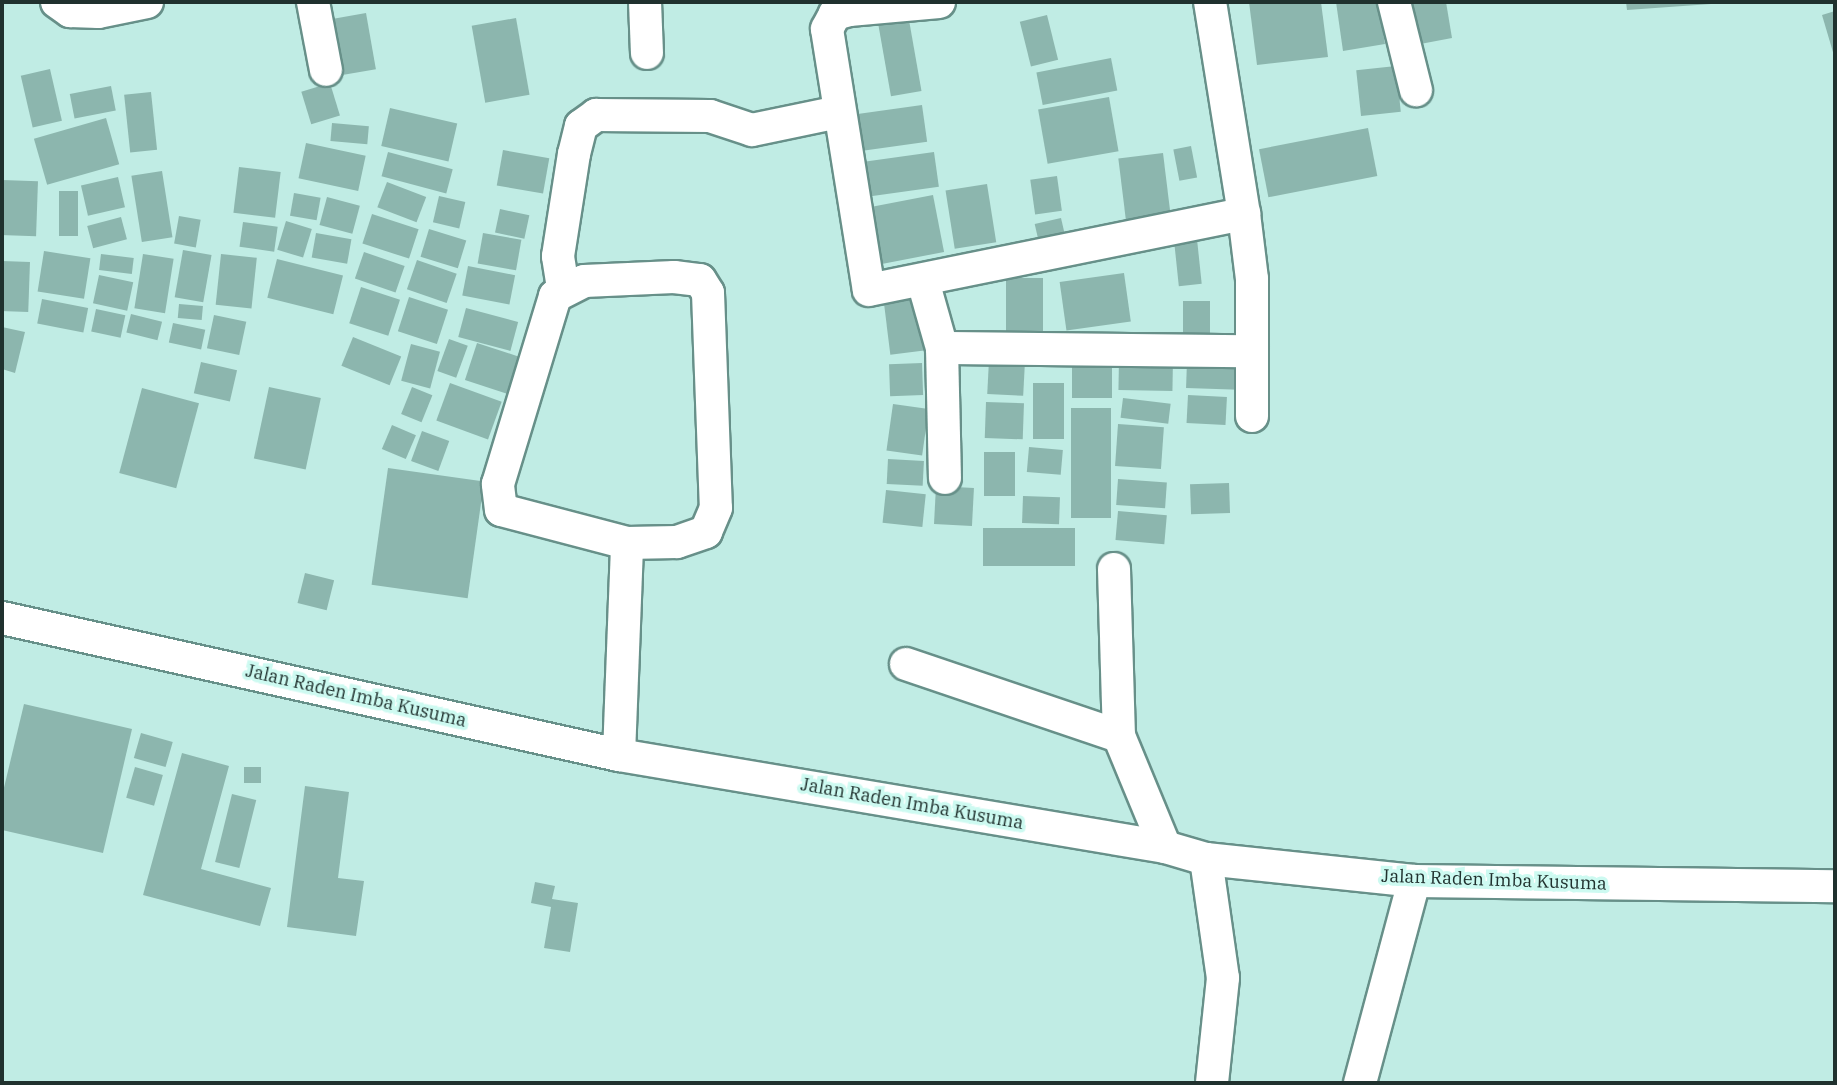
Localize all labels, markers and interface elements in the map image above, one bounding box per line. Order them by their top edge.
street label: Jalan Raden Imba Kusuma [244,660,468,732]
street label: Jalan Raden Imba Kusuma [799,774,1025,834]
street label: Jalan Raden Imba Kusuma [1381,865,1607,895]

